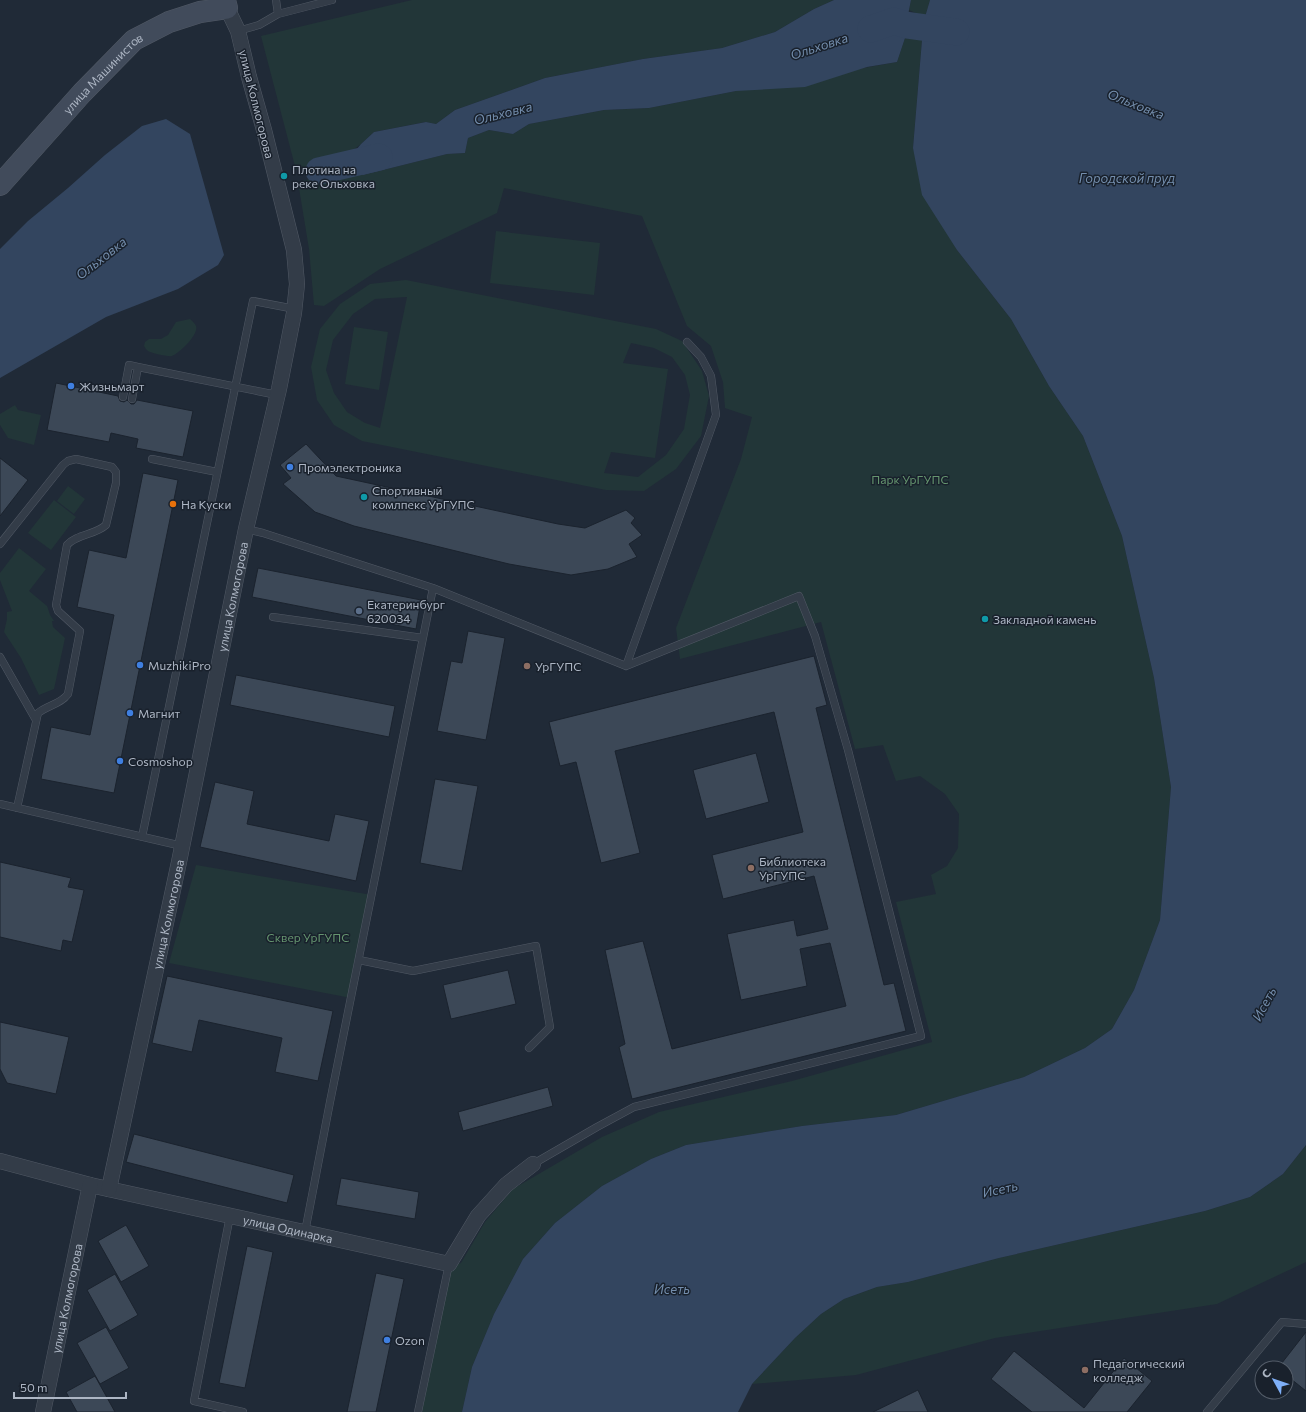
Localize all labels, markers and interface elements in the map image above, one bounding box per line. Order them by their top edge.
water label: Ольховка [788,29,850,63]
street label: улица Машинистов [60,30,145,117]
street label: улица Колмогорова [237,48,277,160]
water label: Ольховка [1105,85,1167,123]
water label: Ольховка [472,98,534,128]
place label: Плотина на реке Ольховка [292,162,375,190]
water label: Городской пруд [1079,170,1176,186]
marker: Плотина на реке Ольховка [279,171,289,181]
water label: Ольховка [73,233,130,283]
place label: Жизньмарт [79,379,145,393]
marker: Жизньмарт [66,381,76,391]
place label: Промэлектроника [298,460,401,474]
marker: Промэлектроника [285,462,295,472]
park label: Парк УрГУПС [871,472,949,486]
place label: Спортивный комлпекс УрГУПС [372,483,475,511]
marker: Спортивный комлпекс УрГУПС [359,492,369,502]
place label: На Куски [181,497,231,511]
marker: На Куски [168,499,178,509]
street label: улица Колмогорова [214,541,250,653]
place label: Екатеринбург 620034 [367,597,445,625]
marker: Екатеринбург 620034 [354,606,364,616]
place label: Закладной камень [993,612,1096,626]
marker: Закладной камень [980,614,990,624]
place label: MuzhikiPro [148,658,211,672]
place label: УрГУПС [535,659,581,673]
marker: MuzhikiPro [135,660,145,670]
marker: УрГУПС [522,661,532,671]
place label: Магнит [138,706,181,720]
marker: Магнит [125,708,135,718]
place label: Cosmoshop [128,754,193,768]
marker: Cosmoshop [115,756,125,766]
place label: Библиотека УрГУПС [759,854,826,882]
street label: улица Колмогорова [149,858,186,970]
marker: Библиотека УрГУПС [746,863,756,873]
park label: Сквер УрГУПС [266,930,350,944]
water label: Исеть [1249,984,1280,1024]
water label: Исеть [981,1177,1020,1201]
street label: улица Одинарка [242,1212,334,1245]
street label: улица Колмогорова [48,1242,85,1355]
water label: Исеть [654,1281,690,1297]
place label: Ozon [395,1333,425,1347]
marker: Ozon [382,1335,392,1345]
place label: Педагогический колледж [1093,1356,1185,1384]
north arrow [1254,1360,1294,1400]
marker: Педагогический колледж [1080,1365,1090,1375]
text: С [1259,1366,1274,1380]
scale bar [14,1374,126,1400]
text: 50 m [20,1380,48,1394]

